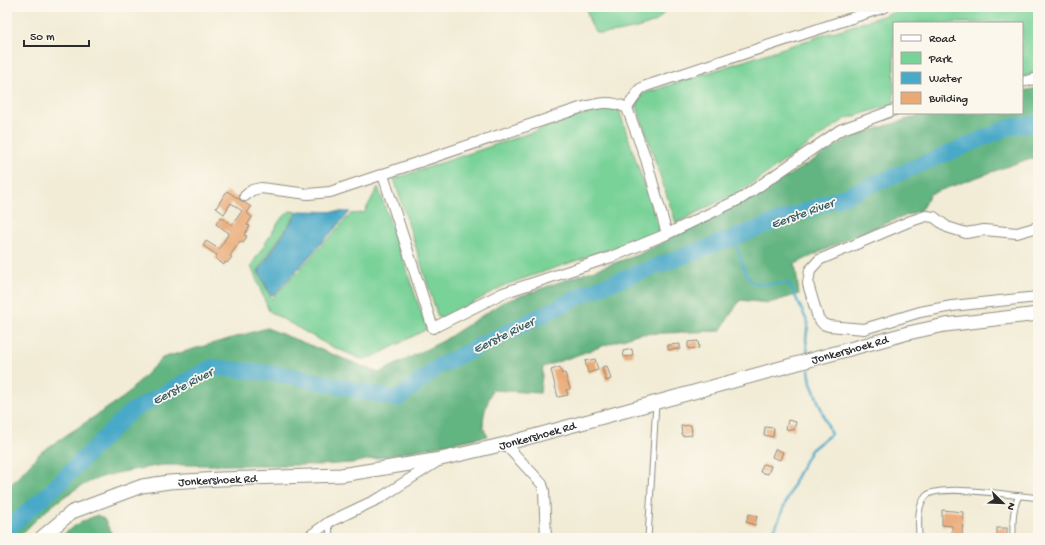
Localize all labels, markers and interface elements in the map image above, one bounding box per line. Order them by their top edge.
scale bar [24,22,89,48]
legend [893,22,1023,114]
text: 50 m [30,31,55,45]
text: Road [929,33,956,47]
text: Park [928,53,954,67]
text: Water [929,73,963,87]
text: Building [928,93,968,107]
water label: Eerste River [769,195,839,233]
water label: Eerste River [471,314,539,357]
street label: Jonkershoek Rd [810,334,891,368]
water label: Eerste River [150,364,218,409]
street label: Jonkershoek Rd [498,420,579,454]
street label: Jonkershoek Rd [178,473,258,490]
north arrow [983,483,1023,523]
text: N [1003,500,1017,512]

